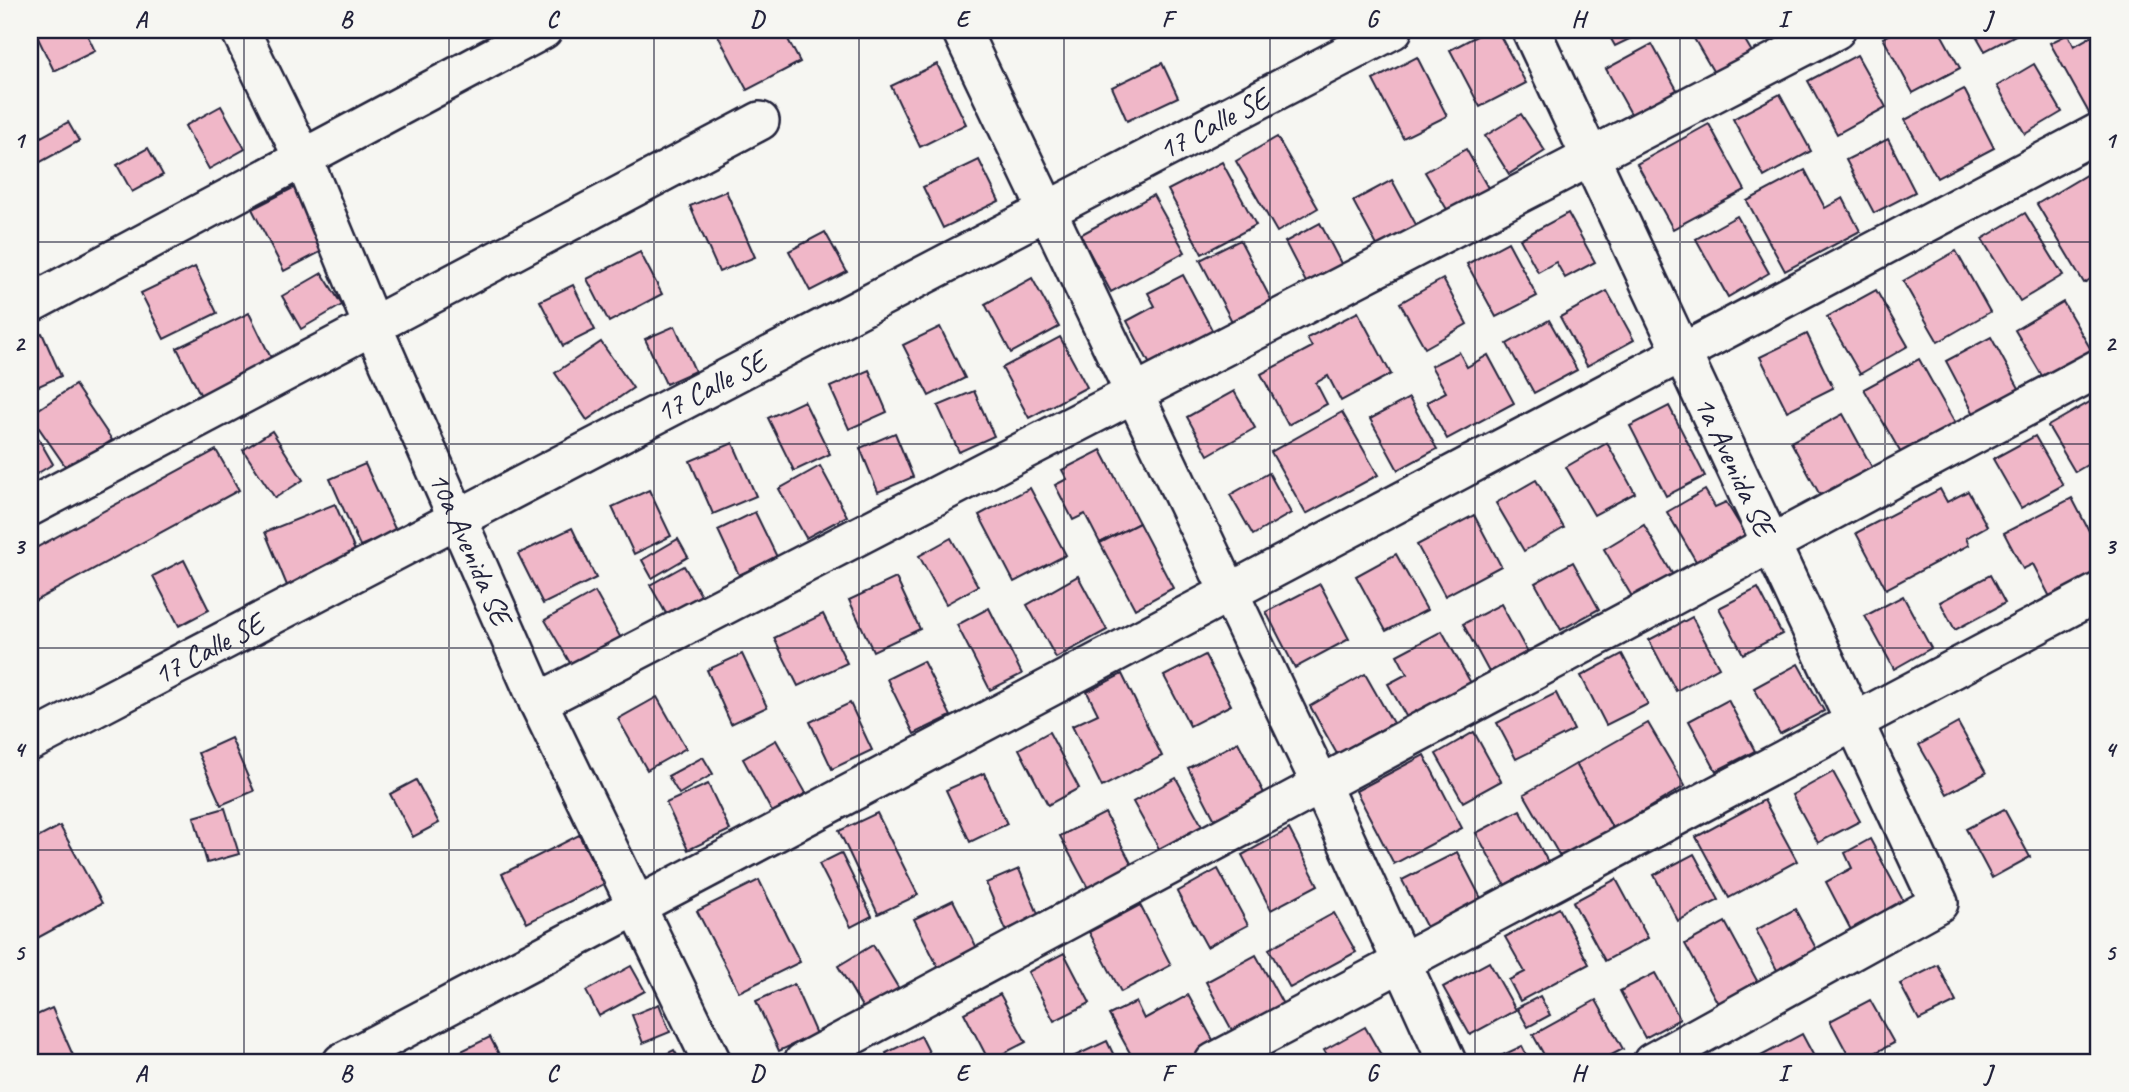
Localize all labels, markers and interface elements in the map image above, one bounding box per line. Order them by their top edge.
text: A [135,5,149,34]
text: B [340,5,354,34]
text: C [547,5,561,34]
text: D [750,5,766,34]
text: E [956,5,972,34]
text: F [1162,5,1178,34]
text: G [1366,5,1381,34]
text: H [1571,5,1589,34]
text: I [1778,5,1793,34]
text: J [1982,5,1995,34]
street label: 17 Calle SE [1152,78,1279,168]
text: 1 [14,126,27,155]
text: 1 [2105,126,2118,155]
text: 2 [14,329,27,358]
text: 2 [2105,329,2118,358]
street label: 17 Calle SE [649,340,776,431]
street label: 1a Avenida SE [1686,390,1785,545]
street label: 10a Avenida SE [420,466,522,634]
text: 3 [14,532,27,561]
text: 3 [2105,532,2118,561]
street label: 17 Calle SE [147,603,273,693]
text: 4 [14,735,27,764]
text: 4 [2105,735,2118,764]
text: 5 [14,938,26,967]
text: 5 [2105,938,2117,967]
text: A [135,1059,149,1088]
text: B [340,1059,354,1088]
text: C [547,1059,561,1088]
text: D [750,1059,766,1088]
text: E [956,1059,972,1088]
text: F [1162,1059,1178,1088]
text: G [1366,1059,1381,1088]
text: H [1571,1059,1589,1088]
text: I [1778,1059,1793,1088]
text: J [1982,1059,1995,1088]

